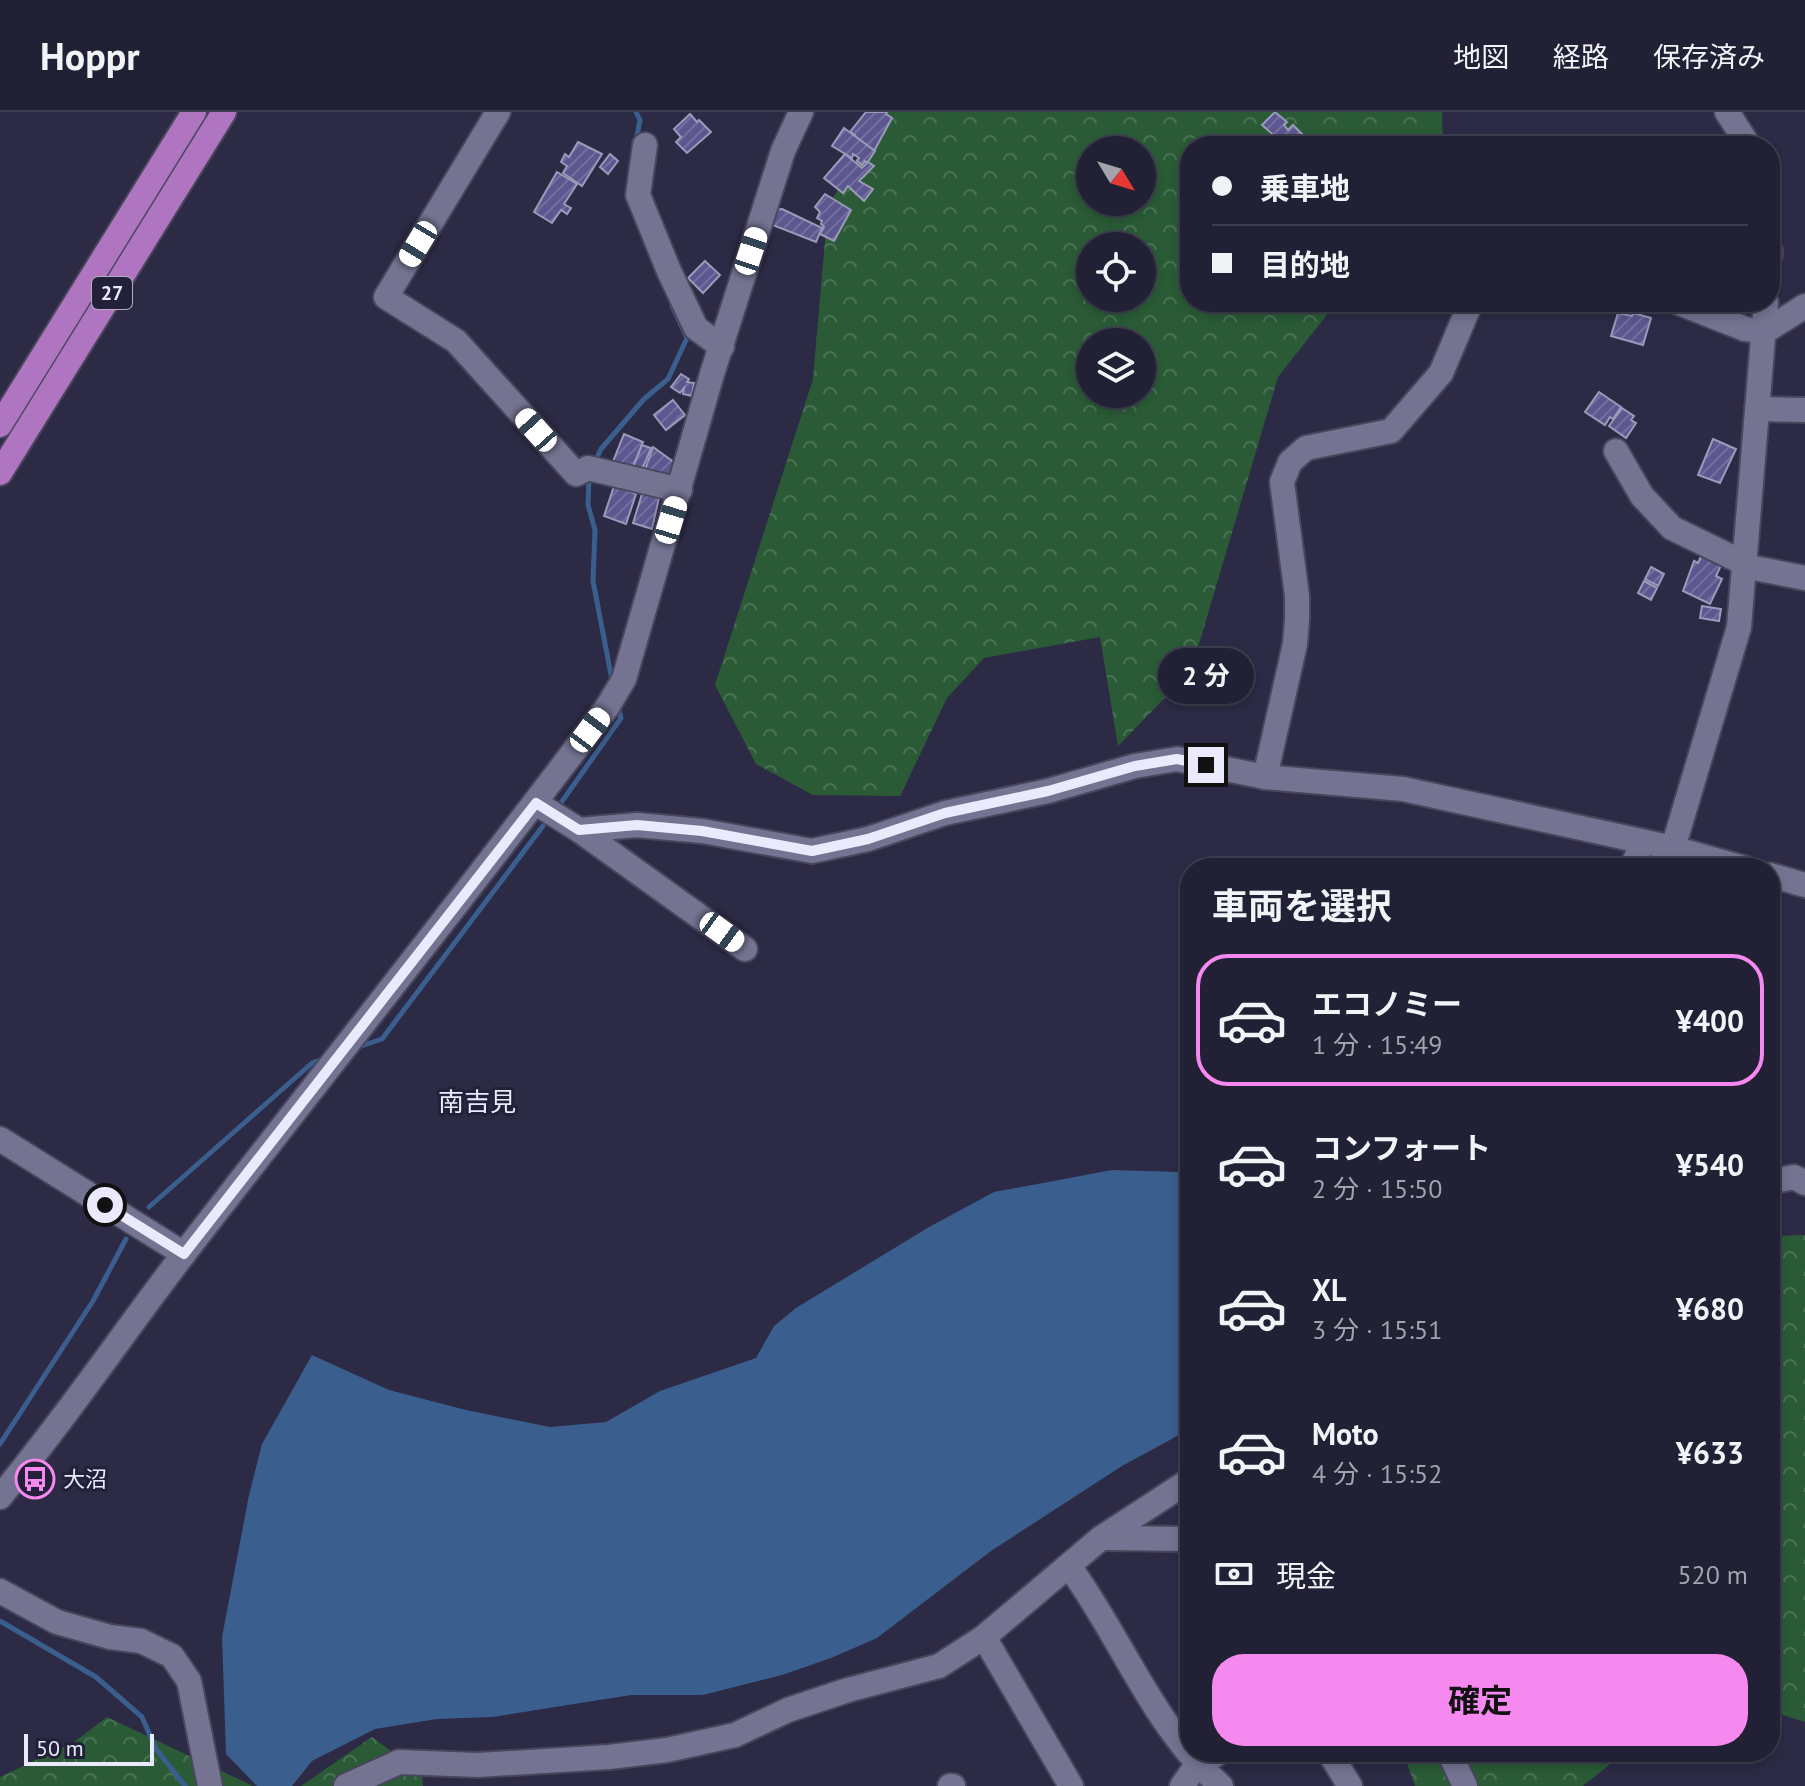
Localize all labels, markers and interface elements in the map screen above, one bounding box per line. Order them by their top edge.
text: Hoppr [40,31,140,80]
text: 地図 [1453,38,1509,75]
text: 経路 [1553,38,1609,75]
text: 保存済み [1653,38,1765,75]
north arrow [1076,136,1156,216]
map controls [1076,136,1156,408]
text: 乗車地 [1260,168,1350,207]
car [395,217,441,271]
car [732,224,770,278]
button: locate [1076,232,1156,312]
text: 目的地 [1260,245,1350,284]
road number: 27 [92,277,132,309]
button: layers [1076,328,1156,408]
car [511,404,561,456]
car [653,494,689,546]
callout: 2 分 [1158,649,1254,705]
text: 2 分 [1182,659,1230,692]
car [566,704,614,756]
route end [1188,747,1224,783]
text: 車両を選択 [1212,882,1392,929]
car [696,908,748,956]
icon: car [1216,984,1288,1056]
text: エコノミー [1312,984,1462,1023]
text: ¥400 [1676,1001,1744,1040]
text: 1 分 · 15:49 [1312,1028,1442,1061]
district label: 南吉見 [438,1085,516,1118]
icon: car [1216,1128,1288,1200]
text: コンフォート [1312,1128,1491,1167]
text: ¥540 [1676,1145,1744,1184]
text: 2 分 · 15:50 [1312,1172,1442,1205]
route start [87,1187,123,1223]
text: XL [1312,1270,1346,1309]
icon: car [1216,1272,1288,1344]
text: ¥680 [1676,1289,1744,1328]
text: 3 分 · 15:51 [1312,1313,1442,1346]
text: Moto [1312,1414,1379,1453]
icon: car [1216,1416,1288,1488]
text: ¥633 [1676,1433,1744,1472]
text: 4 分 · 15:52 [1312,1457,1442,1490]
bus stop icon: 大沼 [14,1458,56,1500]
place label: 大沼 [63,1465,107,1493]
icon: cash [1212,1552,1256,1596]
text: 現金 [1276,1556,1336,1595]
text: 520 m [1677,1558,1748,1591]
button: 確定 [1212,1654,1748,1746]
scale bar [24,1730,154,1766]
text: 50 m [36,1734,84,1762]

